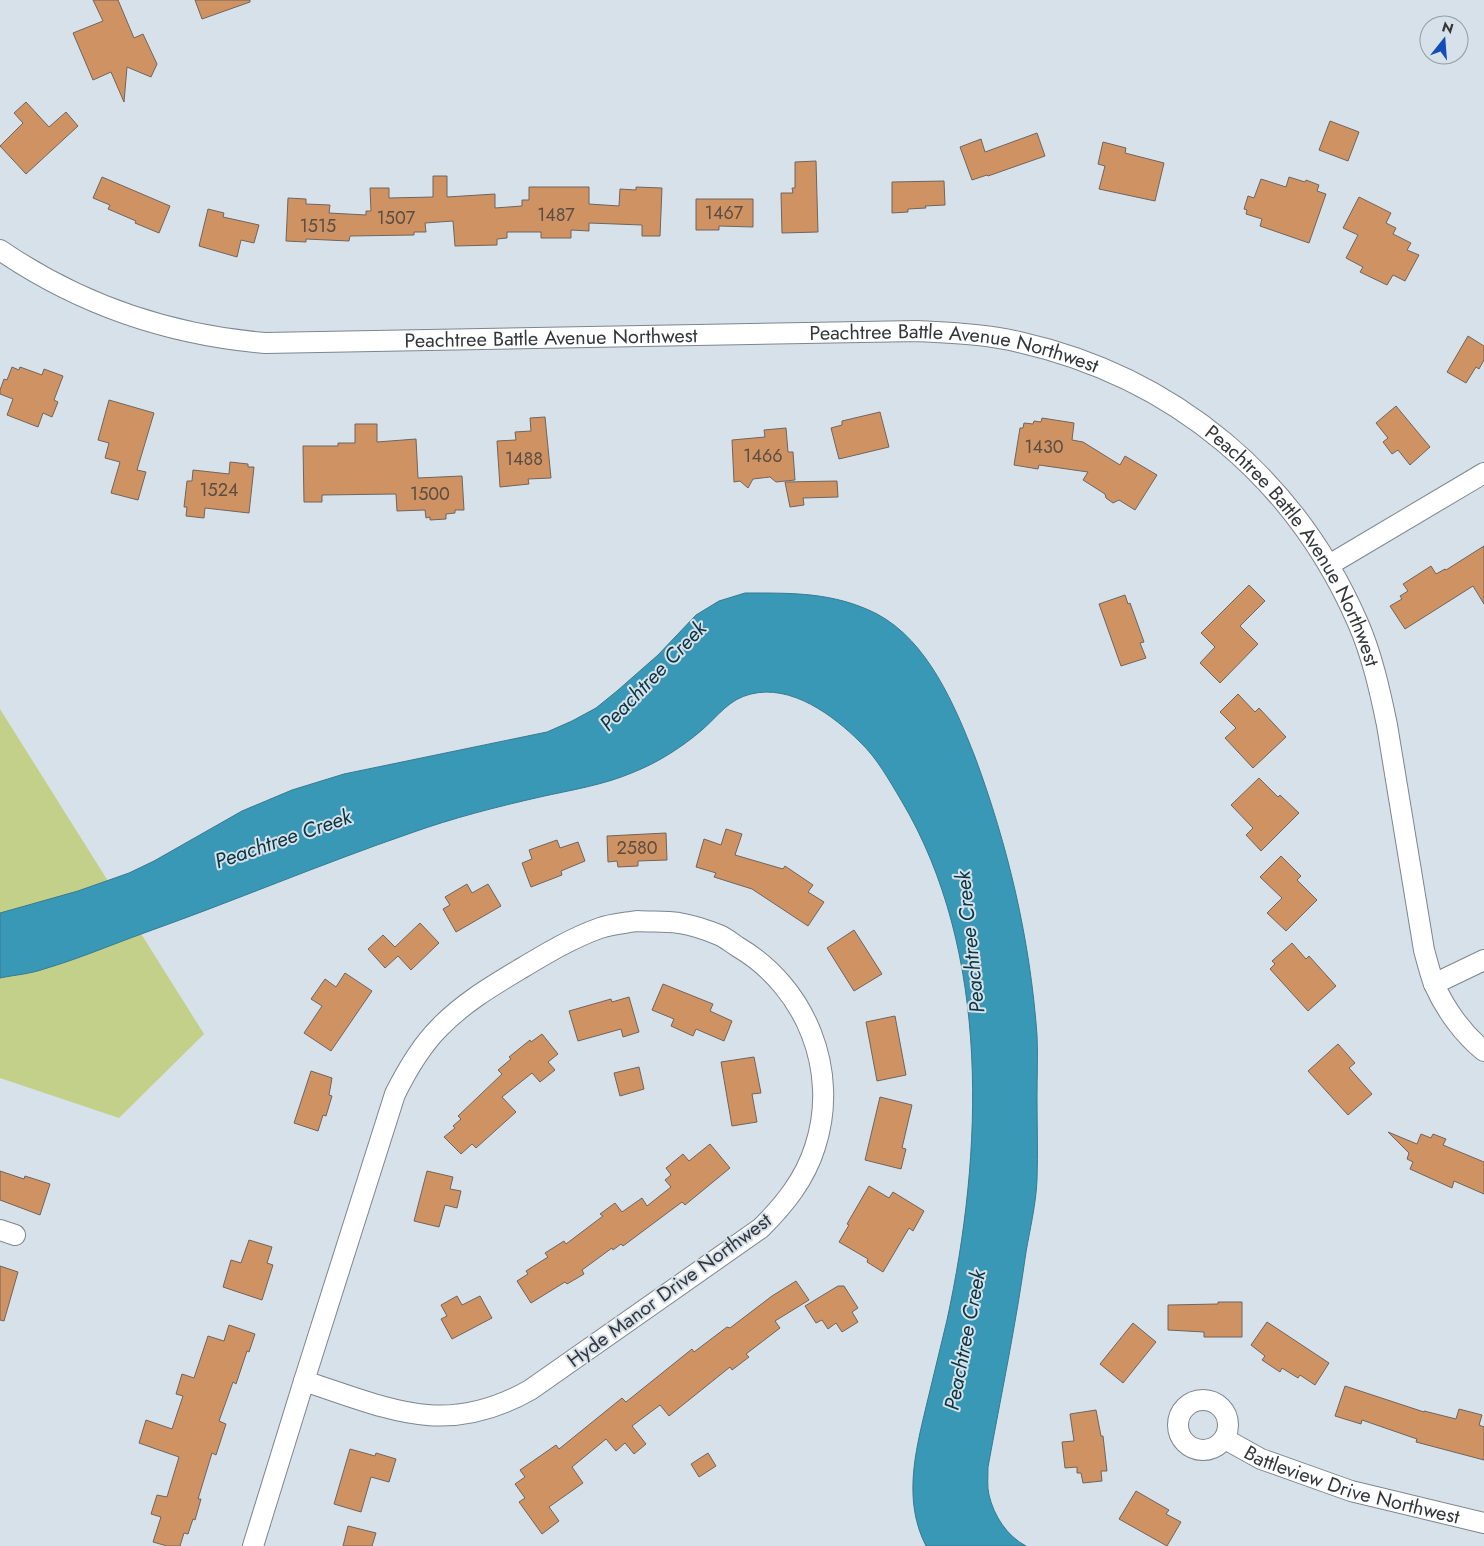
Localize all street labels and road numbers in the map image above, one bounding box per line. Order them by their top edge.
street label: Peachtree Battle Avenue Northwest [809,317,1103,381]
street label: Peachtree Battle Avenue Northwest [404,321,698,355]
street label: Peachtree Battle Avenue Northwest [1199,418,1387,670]
street label: Hyde Manor Drive Northwest [561,1206,778,1375]
street label: Battleview Drive Northwest [1239,1438,1463,1532]

